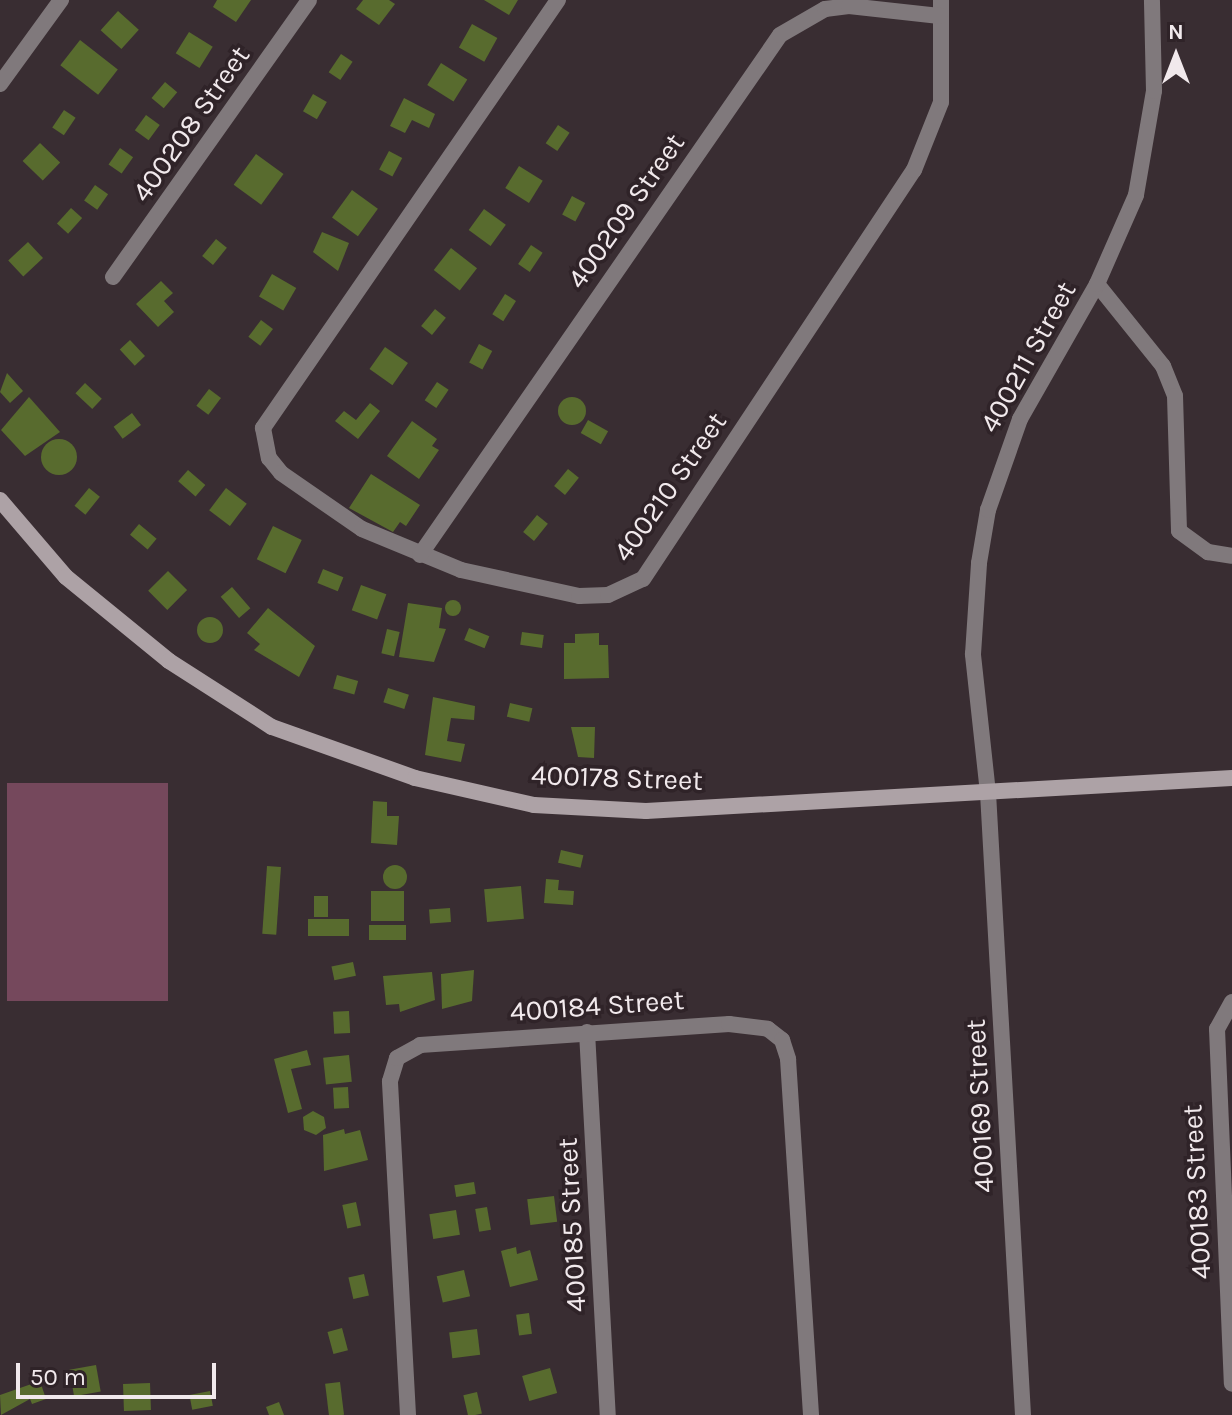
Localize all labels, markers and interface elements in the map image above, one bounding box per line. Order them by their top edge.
north arrow [1136,16,1216,96]
text: N [1168,19,1184,45]
street label: 400208 Street [125,40,257,208]
street label: 400209 Street [560,127,692,295]
street label: 400211 Street [973,276,1083,438]
street label: 400210 Street [606,406,734,568]
street label: 400178 Street [530,758,704,798]
street label: 400184 Street [509,983,685,1029]
street label: 400169 Street [959,1018,1001,1194]
street label: 400183 Street [1176,1104,1218,1280]
street label: 400185 Street [551,1137,593,1313]
scale bar [20,1347,220,1397]
text: 50 m [30,1363,86,1391]

